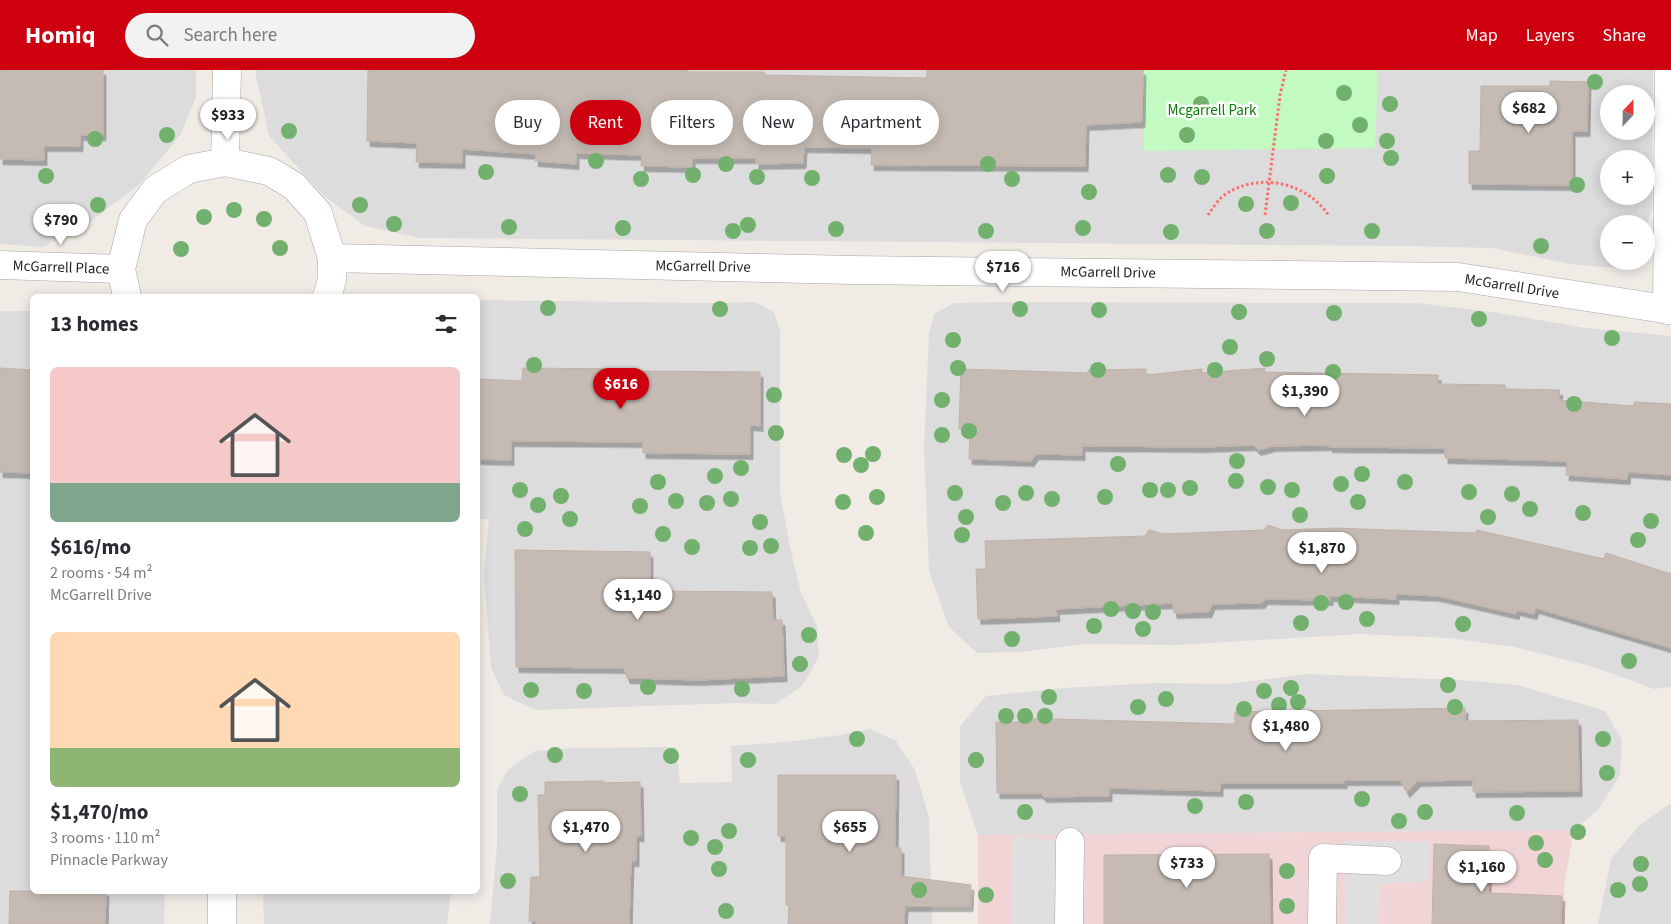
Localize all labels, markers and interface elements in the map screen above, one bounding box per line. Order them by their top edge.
search box [125,13,475,58]
text: Homiq [25,18,95,53]
icon: search [143,21,171,49]
text: Search here [183,22,277,49]
text: Map [1466,23,1498,48]
text: Layers [1526,23,1575,48]
text: Share [1603,23,1646,48]
north arrow [1600,85,1655,140]
map controls [1600,85,1655,270]
pin: $682 [1499,92,1559,134]
text: $682 [1512,97,1546,119]
pin: $933 [198,98,258,141]
chip: Buy [495,100,560,145]
chip: Rent [570,100,641,145]
chip: Filters [651,100,733,145]
chip: New [743,100,813,145]
chip: Apartment [823,100,939,145]
park label: Mcgarrell Park [1168,100,1257,121]
text: $933 [211,104,245,126]
button: + [1600,150,1655,205]
pin: $790 [31,204,91,246]
text: $790 [44,209,78,231]
button: − [1600,215,1655,270]
pin: $716 [973,250,1033,293]
street label: McGarrell Place [12,255,110,280]
street label: McGarrell Drive [655,255,751,278]
text: $716 [986,256,1020,278]
street label: McGarrell Drive [1060,261,1156,284]
street label: McGarrell Drive [1463,269,1561,304]
text: 13 homes [50,309,138,339]
icon: filters [432,310,460,338]
pin: $616 [591,368,651,410]
text: $616 [604,373,638,395]
pin: $1,390 [1264,374,1346,417]
text: $1,390 [1281,380,1329,402]
icon: home [210,400,300,490]
text: $616/mo [50,532,131,562]
pin: $1,870 [1281,532,1363,574]
text: $1,870 [1298,537,1346,559]
text: 2 rooms · 54 m² [50,562,152,584]
pin: $1,140 [597,578,679,621]
text: McGarrell Drive [50,584,152,606]
text: $1,140 [614,584,662,606]
icon: home [210,665,300,755]
pin: $1,480 [1245,710,1327,752]
text: $1,480 [1262,715,1310,737]
text: $1,470/mo [50,797,149,827]
pin: $1,470 [545,810,627,853]
pin: $655 [820,810,880,853]
text: $1,470 [562,816,610,838]
text: $655 [833,816,867,838]
text: 3 rooms · 110 m² [50,827,160,849]
pin: $733 [1157,846,1217,889]
text: Pinnacle Parkway [50,849,168,871]
pin: $1,160 [1441,850,1523,893]
text: $733 [1170,852,1204,874]
text: $1,160 [1458,856,1506,878]

